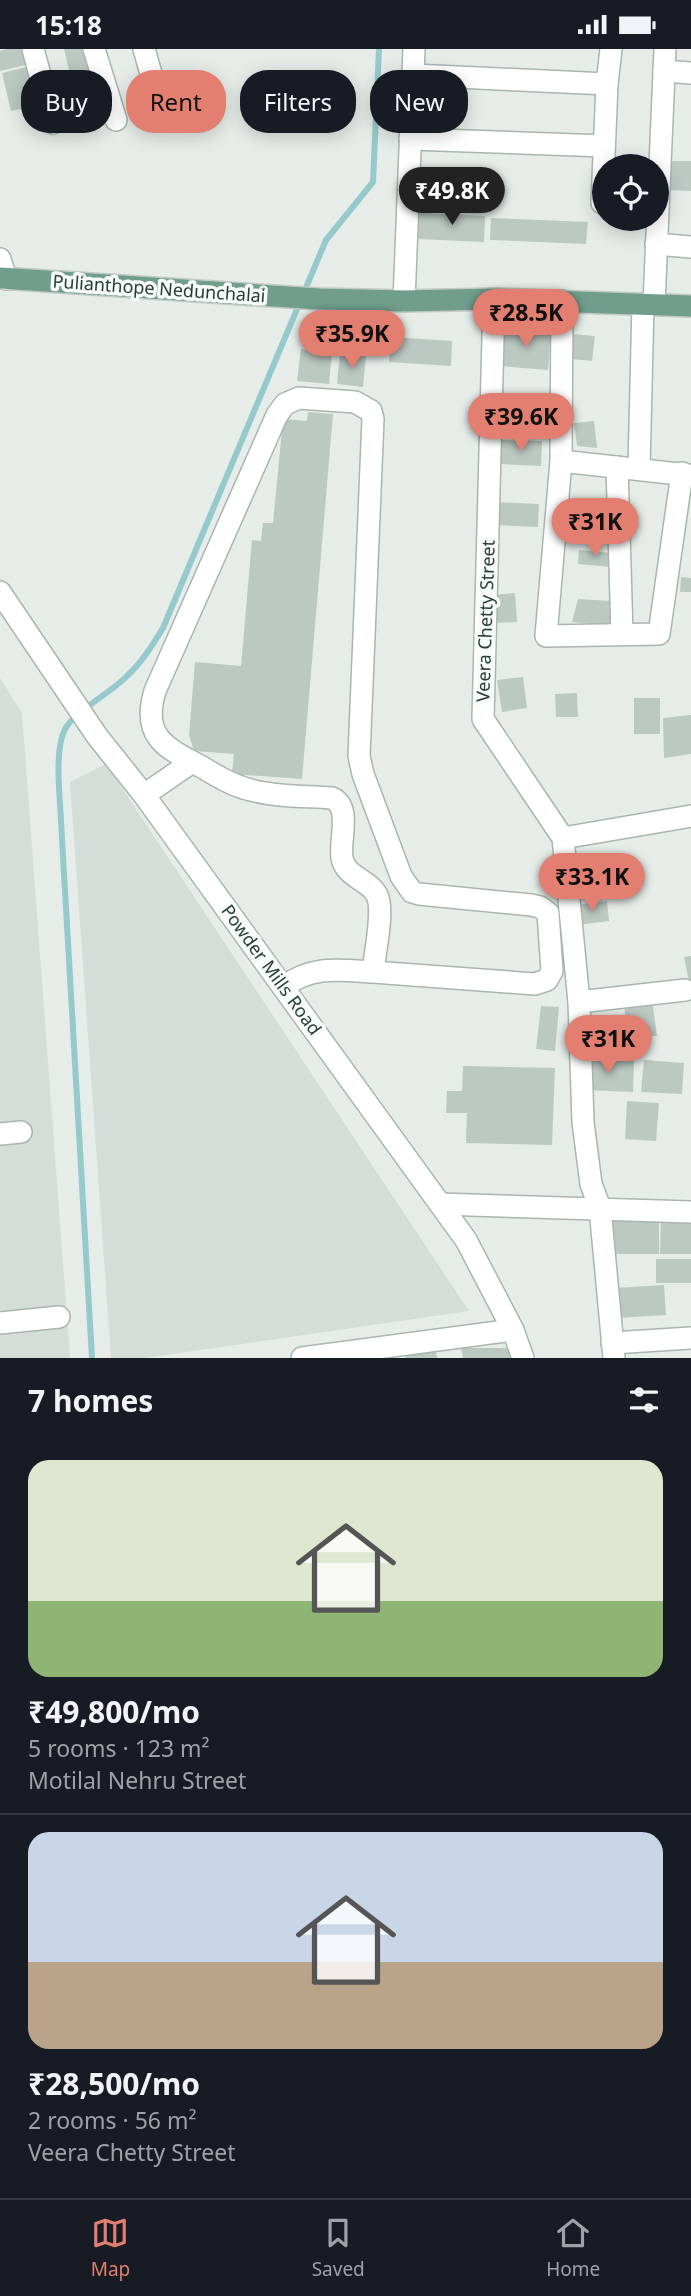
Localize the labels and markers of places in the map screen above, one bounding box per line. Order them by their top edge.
pin: ₹49.8K [395,167,509,227]
pin: ₹28.5K [469,289,583,349]
pin: ₹35.9K [295,311,409,370]
pin: ₹39.6K [464,393,578,453]
pin: ₹31K [554,498,636,558]
pin: ₹33.1K [535,853,649,913]
pin: ₹31K [567,1016,649,1075]

